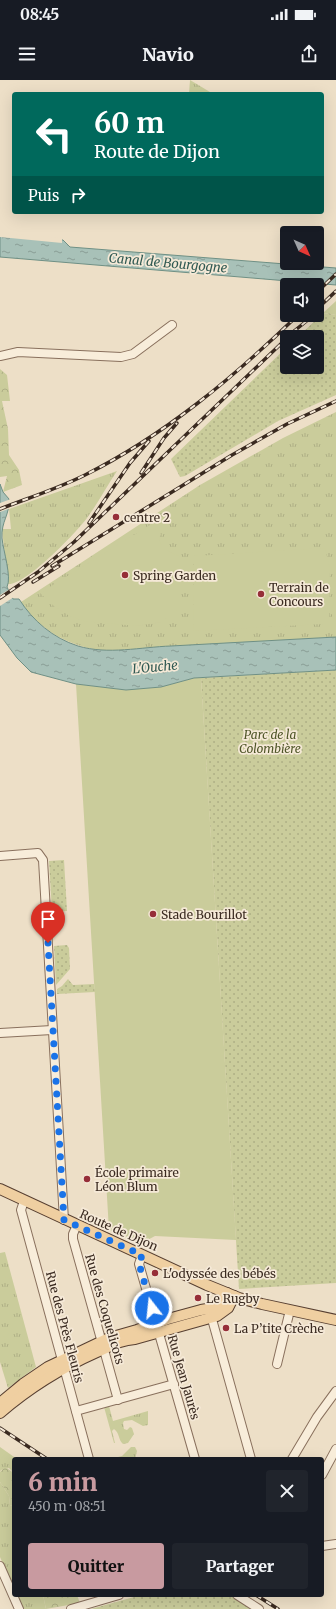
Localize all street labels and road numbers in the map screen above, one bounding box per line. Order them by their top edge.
street label: Route de Dijon [78,1206,160,1254]
street label: Rue des Coquelicots [82,1252,128,1366]
street label: Rue des Près Fleuris [43,1269,87,1385]
street label: Rue Jean Jaurès [165,1333,203,1421]

